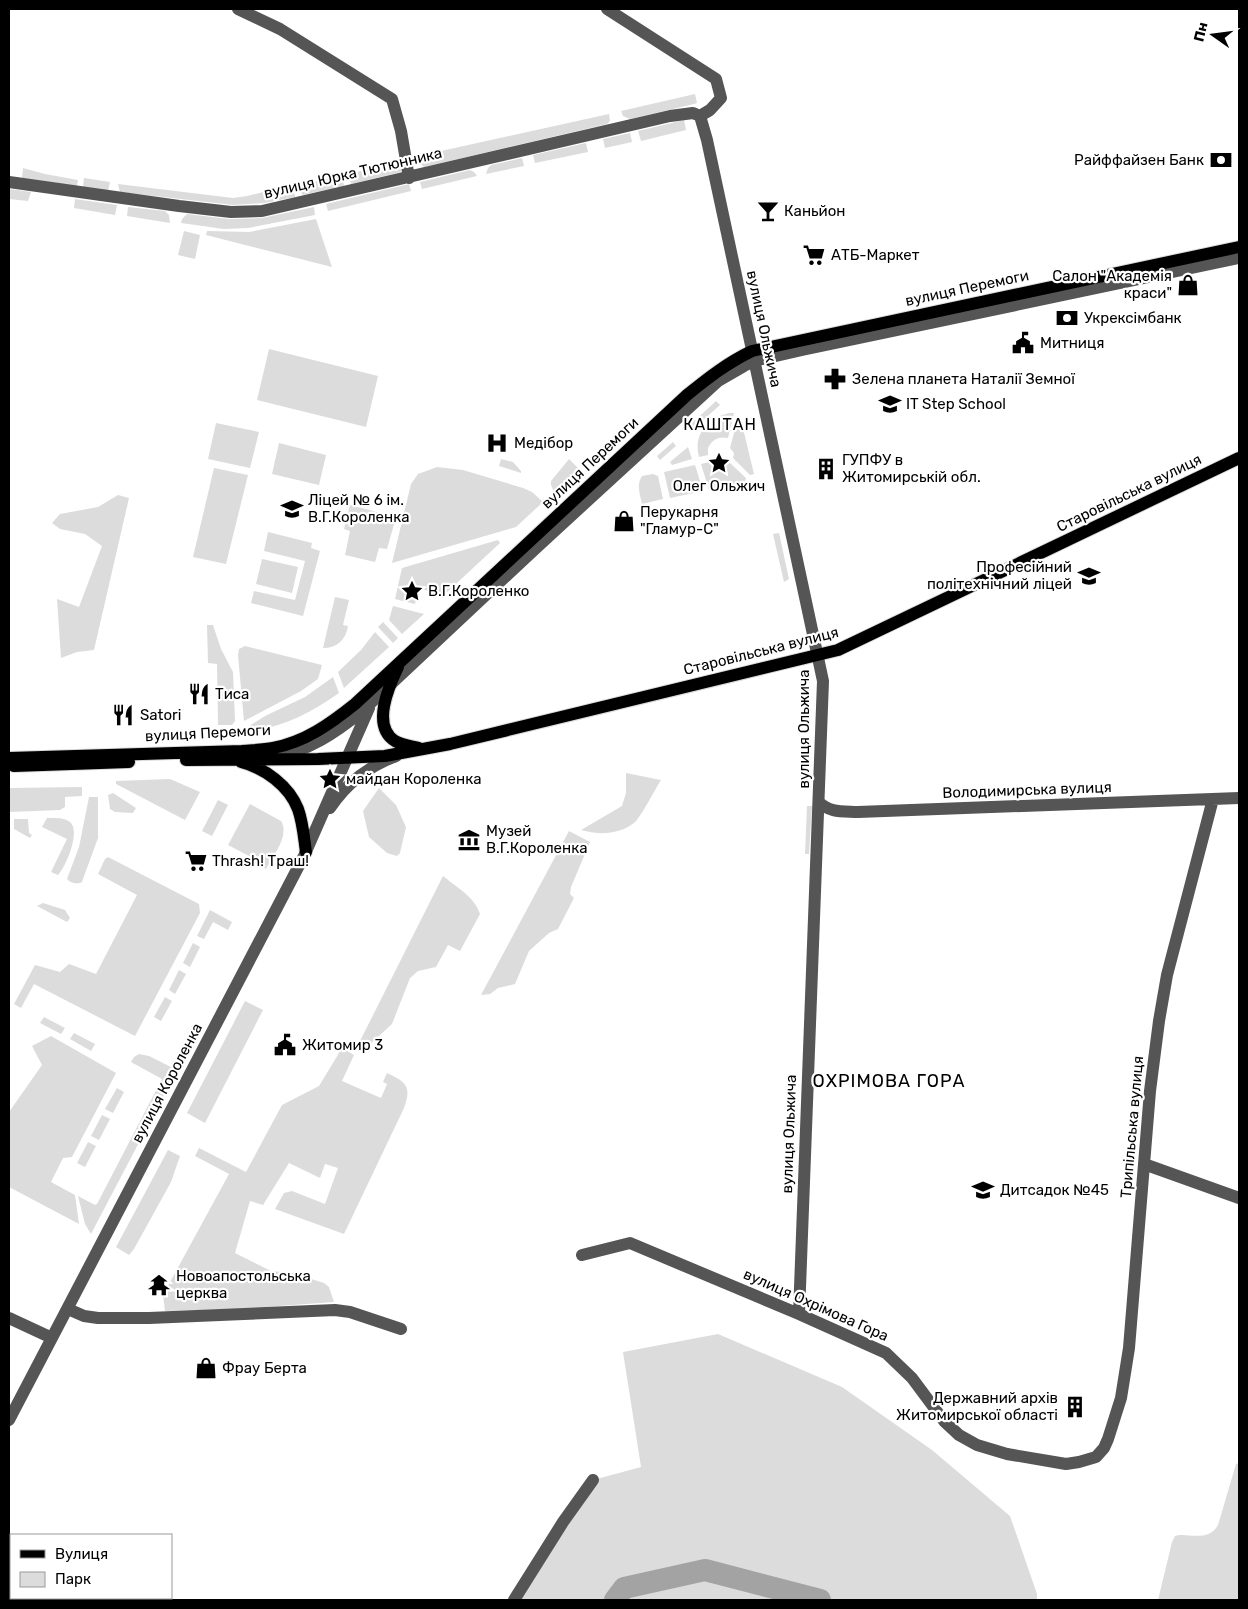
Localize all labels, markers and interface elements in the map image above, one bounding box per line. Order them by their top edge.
north arrow [1188,10,1238,60]
text: Пн [1190,20,1211,43]
street label: вулиця Юрка Тютюнника [262,144,444,202]
bank icon: Райффайзен Банк [1208,147,1234,173]
place label: Райффайзен Банк [1074,151,1204,169]
bar icon: Каньйон [755,198,781,224]
place label: Каньйон [784,202,845,220]
supermarket icon: АТБ-Маркет [801,242,827,268]
place label: АТБ-Маркет [831,246,920,264]
street label: вулиця Перемоги [903,266,1031,310]
place label: Салон "Академія краси" [1052,267,1172,302]
street label: вулиця Ольжича [743,269,785,389]
shop icon: Салон "Академія краси" [1175,272,1201,298]
bank icon: Укрексімбанк [1054,305,1080,331]
place label: Укрексімбанк [1084,309,1182,327]
public building icon: Митниця [1010,330,1036,356]
place label: Митниця [1040,334,1104,352]
pharmacy icon: Зелена планета Наталії Земної [822,366,848,392]
place label: Зелена планета Наталії Земної [852,370,1075,388]
school or university icon: IT Step School [877,391,903,417]
place label: IT Step School [906,395,1006,413]
street label: вулиця Перемоги [538,413,642,513]
district label: КАШТАН [683,415,757,434]
hospital icon: Медібор [484,430,510,456]
place label: Медібор [514,434,573,452]
place icon: Олег Ольжич [706,450,732,476]
street label: Старовільська вулиця [1054,450,1204,536]
place label: ГУПФУ в Житомирській обл. [842,451,981,486]
building icon: ГУПФУ в Житомирській обл. [813,456,839,482]
place label: Олег Ольжич [673,477,765,495]
place label: Ліцей № 6 ім. В.Г.Короленка [308,491,409,526]
school or university icon: Ліцей № 6 ім. В.Г.Короленка [279,496,305,522]
place label: Перукарня "Гламур-С" [640,503,719,538]
shop icon: Перукарня "Гламур-С" [611,508,637,534]
place label: Професійний політехнічний ліцей [927,558,1072,593]
school or university icon: Професійний політехнічний ліцей [1076,563,1102,589]
place icon: В.Г.Короленко [399,578,425,604]
place label: В.Г.Короленко [428,582,529,600]
street label: Старовільська вулиця [682,623,840,679]
street label: вулиця Ольжича [795,670,813,788]
restaurant icon: Тиса [186,681,212,707]
place label: Тиса [215,685,249,703]
restaurant icon: Satori [110,702,136,728]
place label: Satori [140,706,181,724]
street label: вулиця Перемоги [145,721,271,745]
place icon: майдан Короленка [317,766,343,792]
place label: майдан Короленка [346,770,481,788]
street label: Володимирська вулиця [942,778,1112,802]
place label: Музей В.Г.Короленка [486,822,587,857]
museum icon: Музей В.Г.Короленка [456,827,482,853]
supermarket icon: Thrash! Траш! [183,848,209,874]
place label: Thrash! Траш! [212,852,309,870]
street label: вулиця Короленка [128,1020,206,1146]
public building icon: Житомир 3 [272,1032,298,1058]
place label: Житомир 3 [302,1036,383,1054]
street label: Трипільська вулиця [1117,1055,1147,1199]
district label: ОХРІМОВА ГОРА [812,1070,966,1092]
street label: вулиця Ольжича [778,1074,800,1194]
school or university icon: Дитсадок №45 [970,1177,996,1203]
place label: Дитсадок №45 [1000,1181,1109,1199]
street label: вулиця Охрімова Гора [741,1265,891,1345]
place label: Новоапостольська церква [176,1267,311,1302]
temple icon: Новоапостольська церква [146,1272,172,1298]
shop icon: Фрау Берта [193,1355,219,1381]
place label: Фрау Берта [222,1359,307,1377]
place label: Державний архів Житомирської області [896,1389,1058,1424]
building icon: Державний архів Житомирської області [1062,1394,1088,1420]
legend [10,1534,172,1599]
text: Вулиця [55,1545,108,1563]
text: Парк [55,1570,91,1588]

